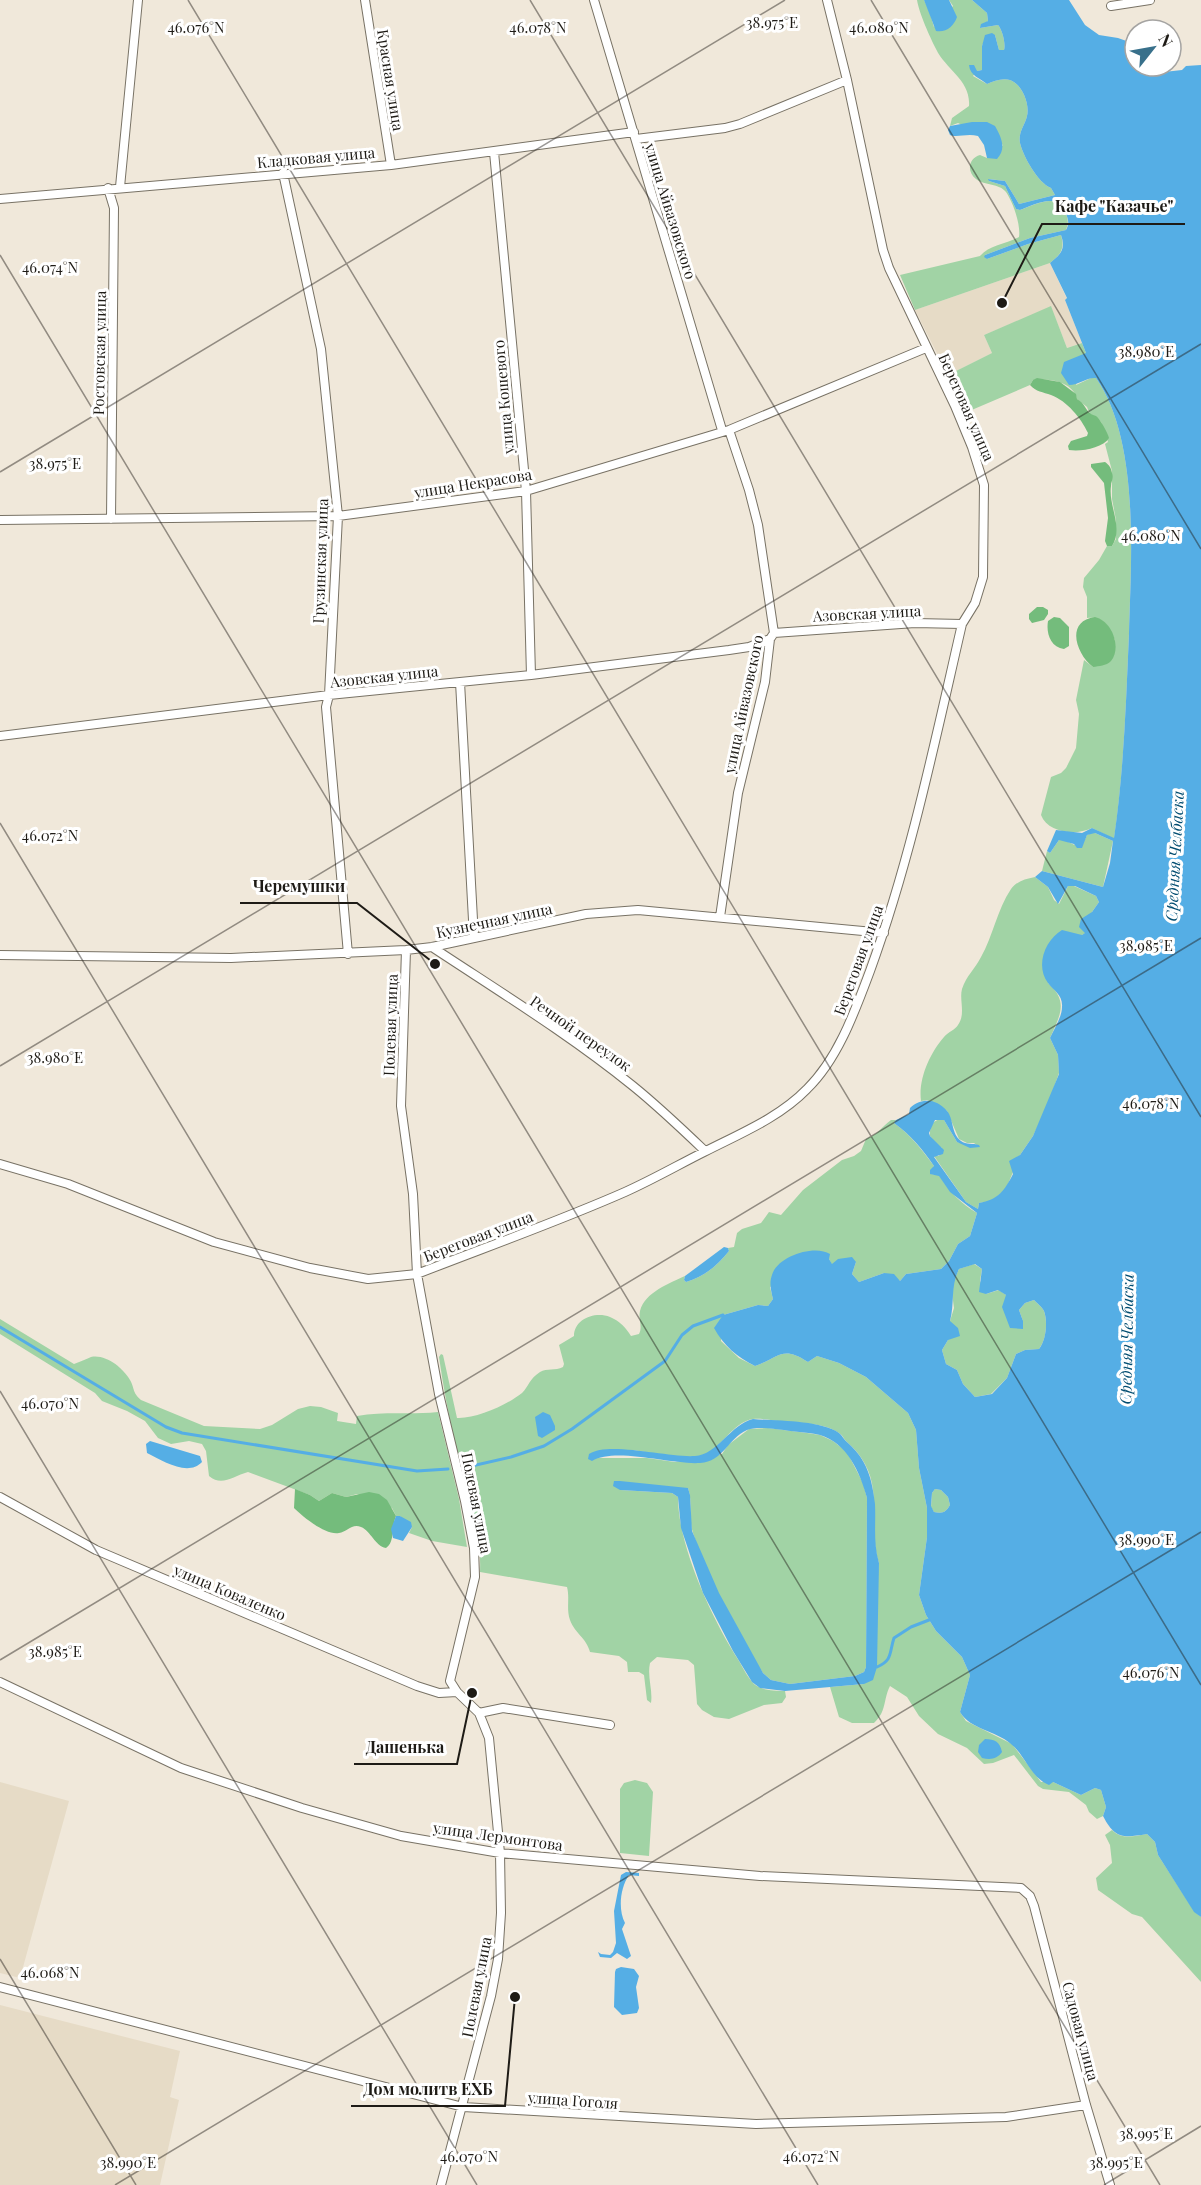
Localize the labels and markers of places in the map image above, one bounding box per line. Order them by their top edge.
callout: Кафе "Казачье" [1042,190,1185,224]
callout: Черемушки [240,869,357,903]
callout: Дашенька [354,1730,457,1764]
callout: Дом молитв ЕХБ [351,2072,505,2106]

